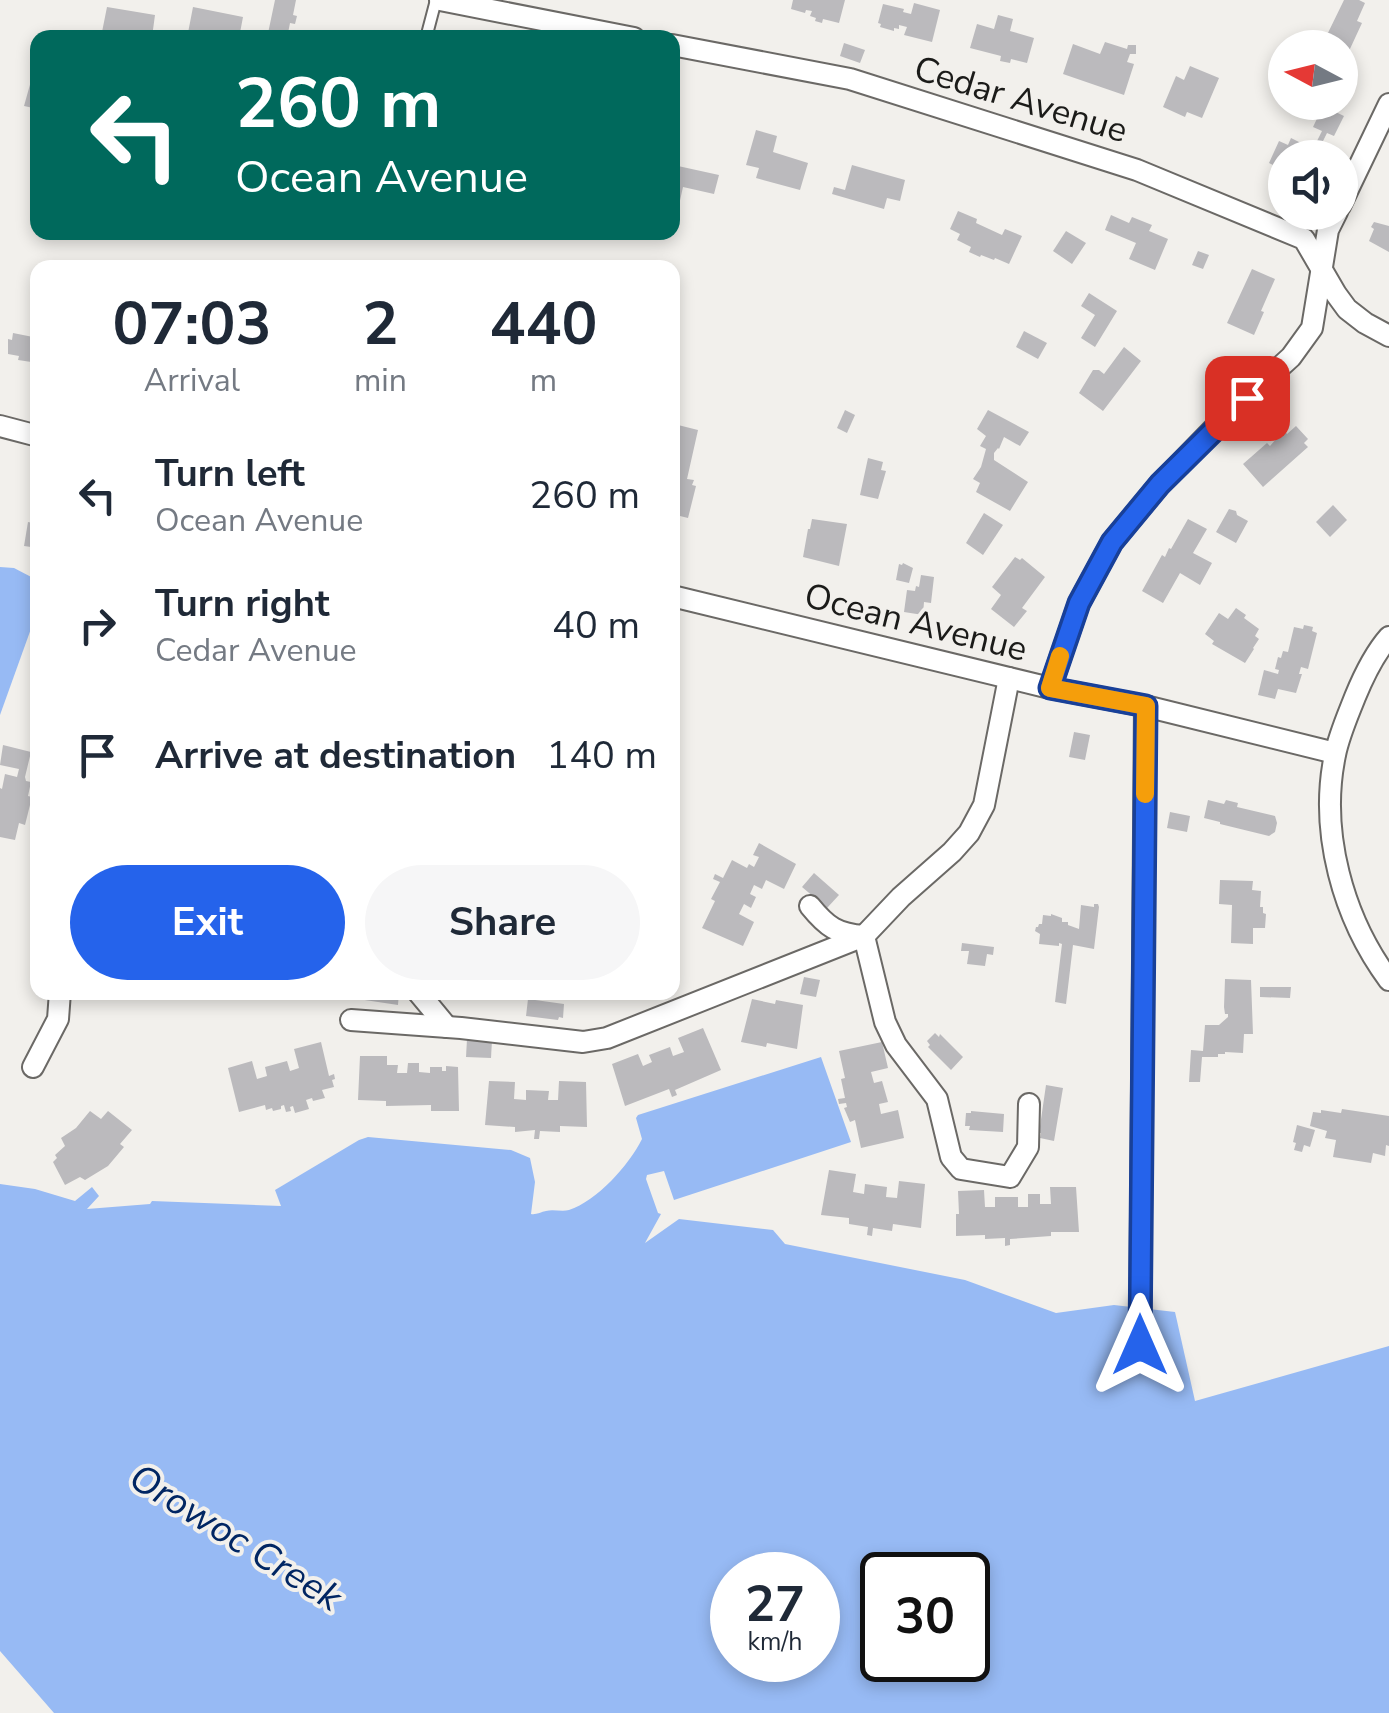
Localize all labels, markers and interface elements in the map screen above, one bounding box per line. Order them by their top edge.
north arrow [1268,30,1358,120]
map controls [1268,30,1358,230]
street label: Cedar Avenue [909,45,1133,154]
text: 260 m [235,56,441,152]
icon: left [70,70,200,200]
button: sound [1268,140,1358,230]
text: Ocean Avenue [235,147,528,208]
text: 07:03 [113,283,271,365]
text: 2 [362,283,398,365]
text: 440 [489,283,597,365]
pin [1205,356,1290,441]
text: Arrival [144,359,240,402]
text: min [354,359,407,402]
text: m [530,359,557,402]
icon: arrive [1220,371,1275,426]
text: Turn left [155,448,305,499]
icon: left [70,468,125,523]
text: 260 m [529,470,640,521]
text: Ocean Avenue [155,499,363,542]
street label: Ocean Avenue [800,572,1032,673]
text: Turn right [155,578,330,629]
icon: right [70,598,125,653]
text: 40 m [552,600,640,651]
text: Cedar Avenue [155,629,357,672]
icon: arrive [70,728,125,783]
text: Arrive at destination [155,730,516,781]
text: 140 m [546,730,657,781]
button: Exit [70,865,345,980]
button: Share [365,865,640,980]
position arrow [1088,1293,1192,1397]
water label: Orowoc Creek [120,1452,353,1624]
speed limit sign: 30 [860,1552,990,1682]
text: 27 [745,1570,805,1639]
text: km/h [747,1625,803,1659]

